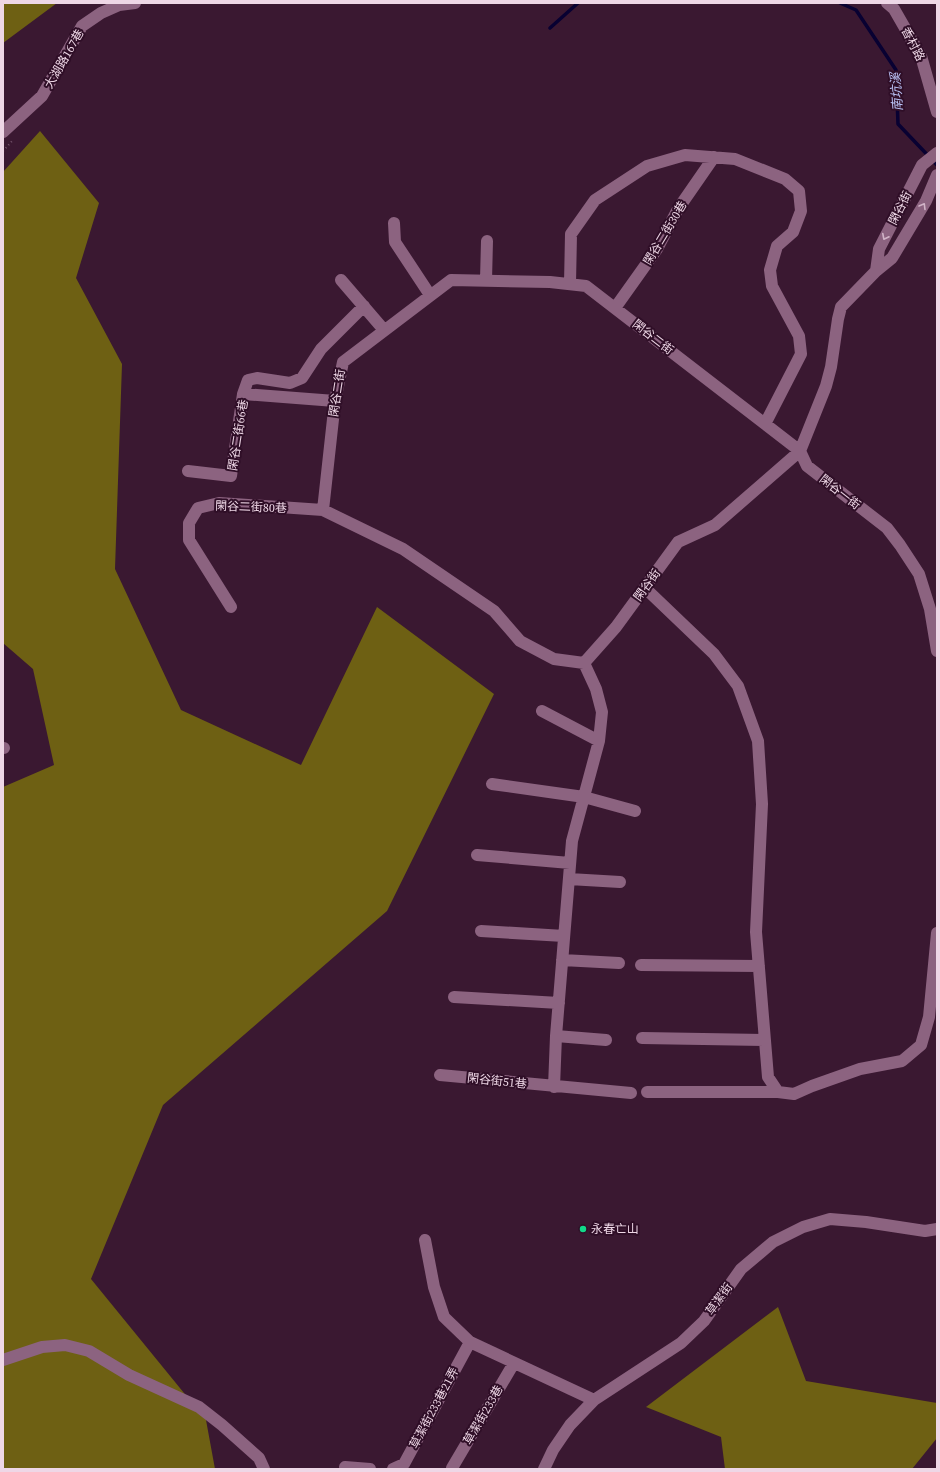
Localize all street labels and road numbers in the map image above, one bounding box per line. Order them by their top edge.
street label: 香村路 [898,24,928,64]
street label: 大湖路167巷 [41,26,87,92]
street label: 閑谷街 [885,188,915,228]
street label: 閑谷二街30巷 [640,198,690,268]
street label: 閑谷二街 [629,316,677,358]
street label: 閑谷二街 [325,368,349,418]
street label: 閑谷二街66巷 [224,398,252,472]
street label: 閑谷一街 [816,471,864,513]
street label: 閑谷二街80巷 [215,498,287,516]
street label: 閑谷街 [630,566,664,604]
street label: 閑谷街51巷 [466,1070,528,1092]
street label: 草潔街 [702,1280,736,1318]
street label: 草潔街233巷21弄 [406,1365,462,1451]
street label: 草潔街233巷 [460,1382,506,1448]

